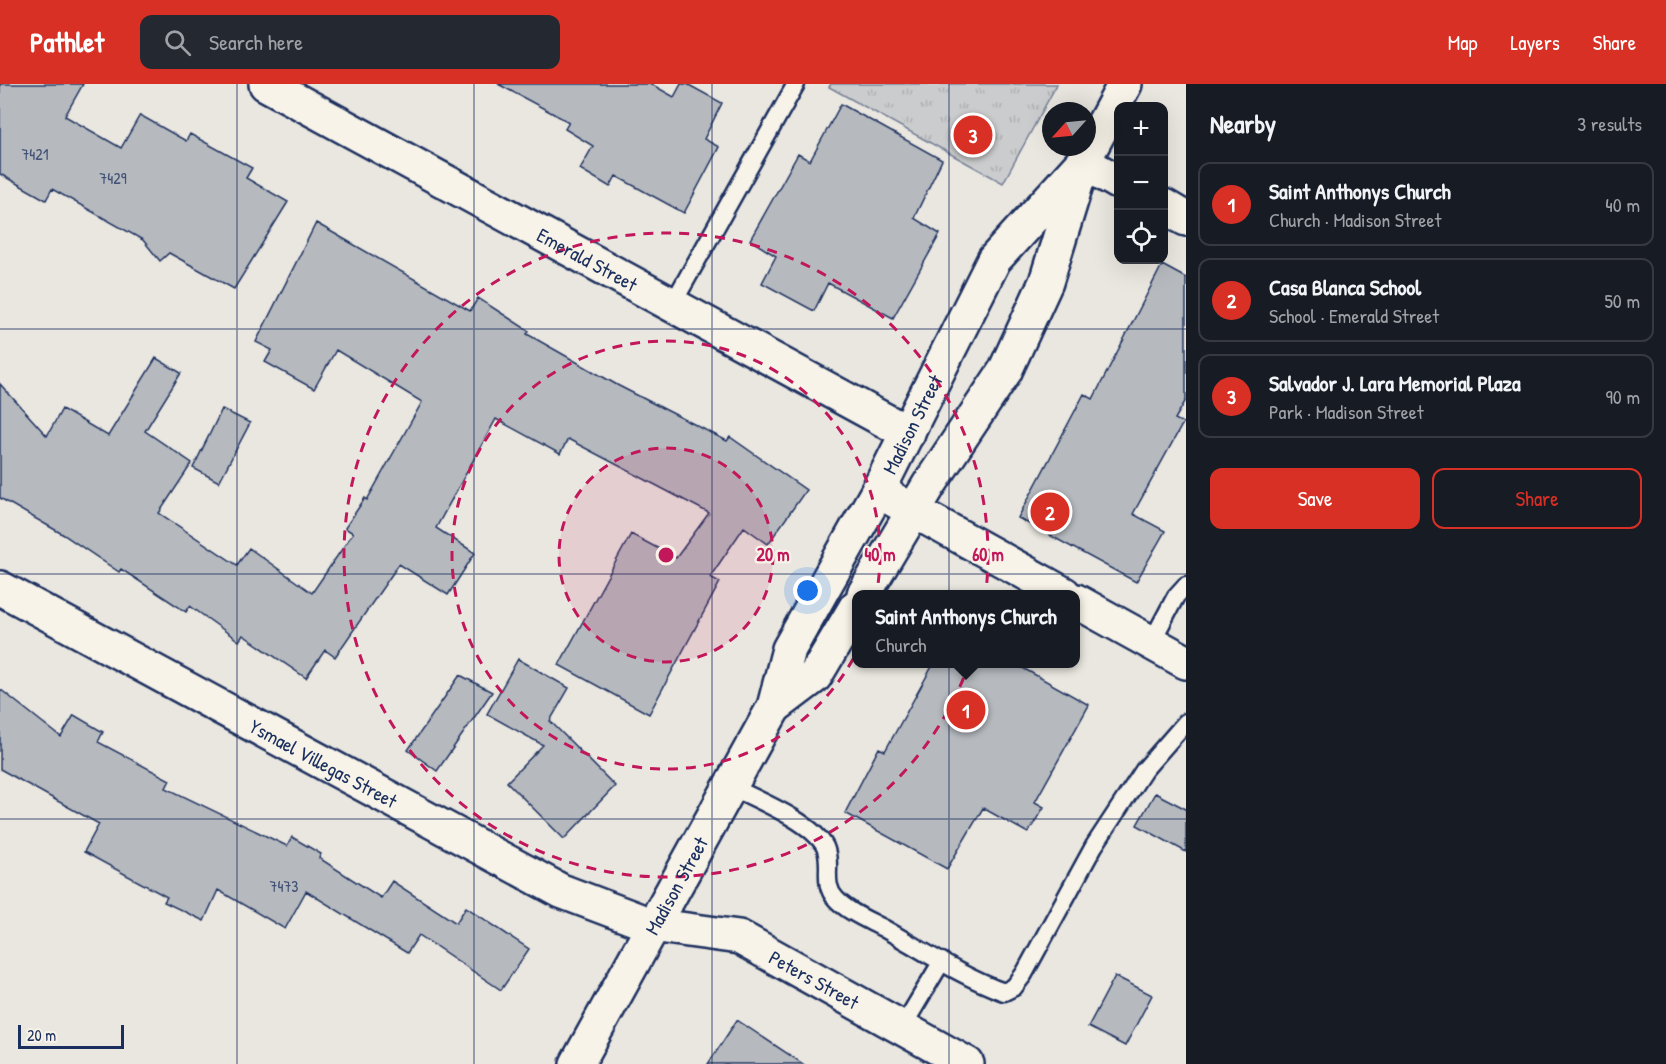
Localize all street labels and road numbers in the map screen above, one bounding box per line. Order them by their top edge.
street label: Emerald Street [533,221,643,298]
street label: Madison Street [875,369,948,478]
street label: Ysmael Villegas Street [245,712,403,814]
street label: Madison Street [638,831,714,939]
street label: Peters Street [765,943,865,1015]

